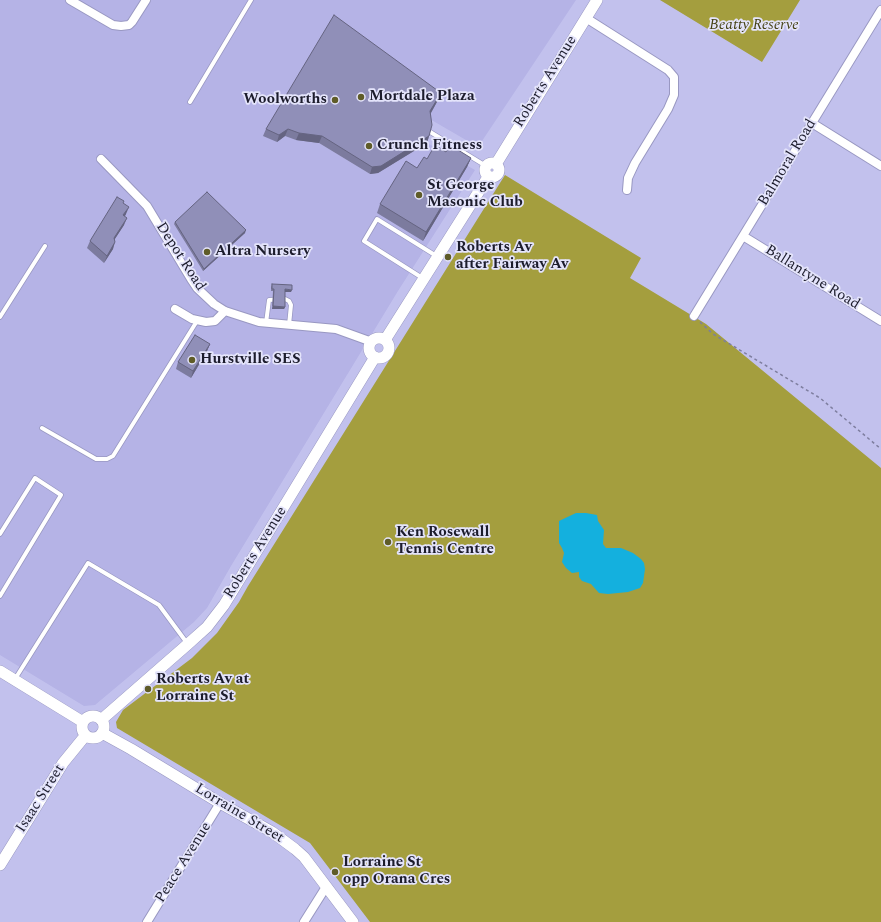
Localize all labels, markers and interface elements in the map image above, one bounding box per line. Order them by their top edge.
park label: Beatty Reserve [709,17,799,35]
street label: Roberts Avenue [511,33,581,131]
place label: Mortdale Plaza [369,88,475,106]
place label: Woolworths [243,91,327,109]
marker: Mortdale Plaza [356,92,366,102]
marker: Woolworths [330,95,340,105]
street label: Balmoral Road [755,116,821,210]
place label: Crunch Fitness [377,137,482,155]
marker: Crunch Fitness [364,141,374,151]
place label: St George Masonic Club [427,177,523,212]
marker: St George Masonic Club [414,190,424,200]
street label: Depot Road [151,219,209,295]
place label: Roberts Av after Fairway Av [456,239,568,274]
street label: Ballantyne Road [761,242,863,314]
place label: Altra Nursery [215,243,310,261]
marker: Altra Nursery [202,247,212,257]
marker: Roberts Av after Fairway Av [443,252,453,262]
place label: Hurstville SES [200,351,301,369]
marker: Hurstville SES [187,355,197,365]
street label: Roberts Avenue [221,504,291,602]
place label: Ken Rosewall Tennis Centre [396,524,494,559]
marker: Ken Rosewall Tennis Centre [383,537,393,547]
place label: Roberts Av at Lorraine St [156,671,249,706]
marker: Roberts Av at Lorraine St [143,684,153,694]
street label: Isaac Street [13,761,69,837]
street label: Lorraine Street [191,780,287,848]
street label: Peace Avenue [152,819,216,907]
place label: Lorraine St opp Orana Cres [343,854,450,889]
marker: Lorraine St opp Orana Cres [330,867,340,877]

